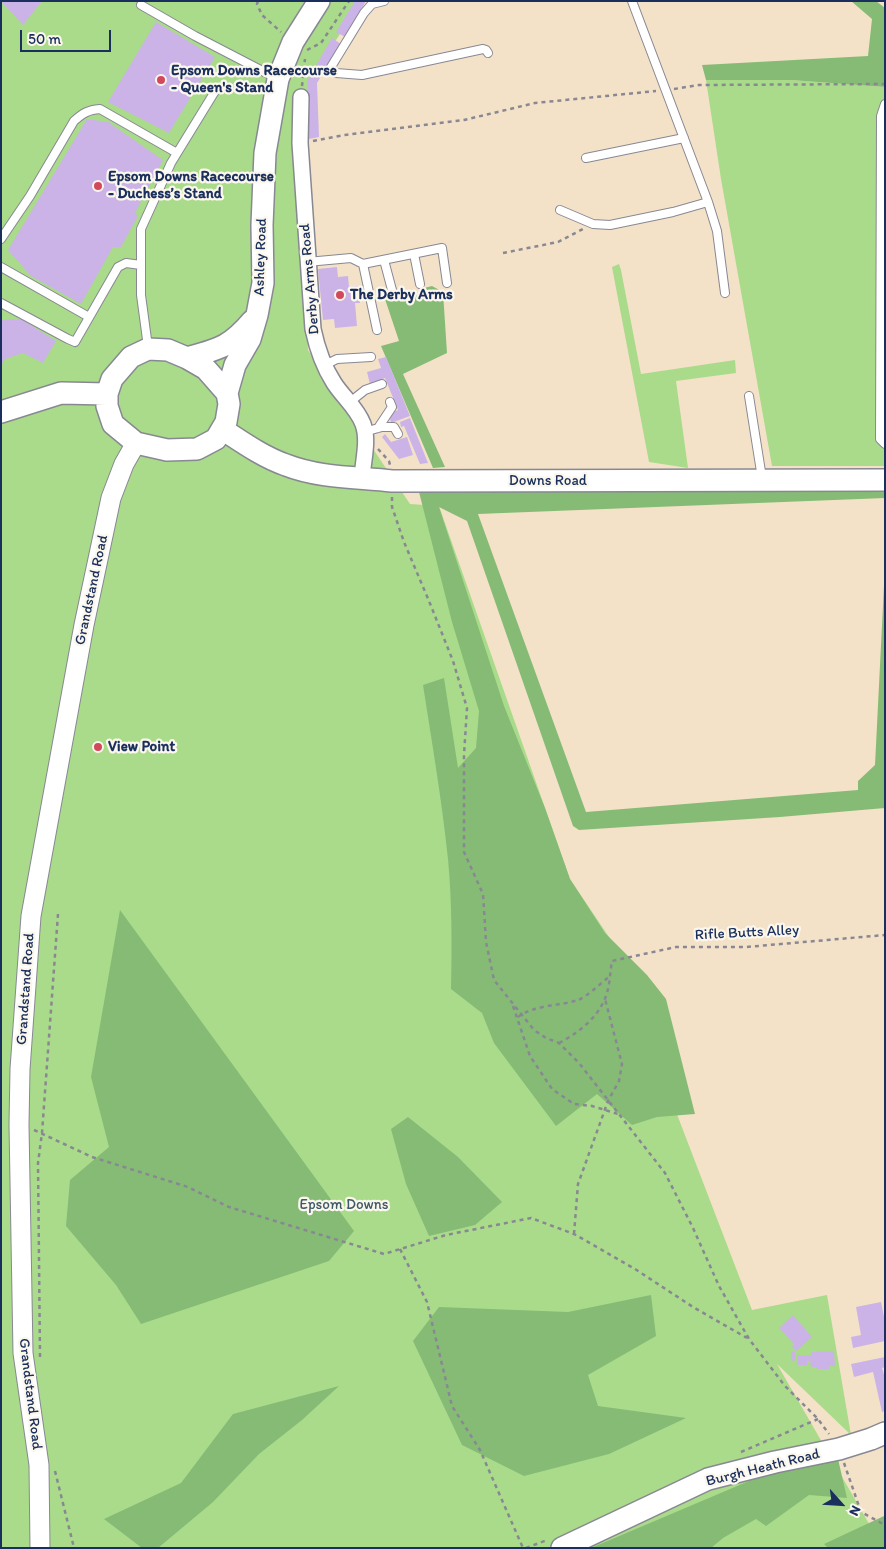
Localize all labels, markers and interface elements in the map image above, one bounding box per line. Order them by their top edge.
scale bar [22,20,114,52]
text: 50 m [28,30,61,48]
place label: Epsom Downs Racecourse - Queen's Stand [171,62,337,97]
marker: Epsom Downs Racecourse - Queen's Stand [155,74,167,86]
place label: Epsom Downs Racecourse - Duchess’s Stand [108,168,274,203]
marker: Epsom Downs Racecourse - Duchess’s Stand [92,180,104,192]
street label: Ashley Road [251,218,271,296]
street label: Derby Arms Road [296,223,324,335]
place label: The Derby Arms [350,286,453,304]
marker: The Derby Arms [334,289,346,301]
street label: Downs Road [509,472,587,490]
street label: Grandstand Road [72,533,112,647]
place label: View Point [108,738,175,756]
marker: View Point [92,741,104,753]
street label: Rifle Butts Alley [694,921,800,945]
street label: Grandstand Road [13,932,39,1046]
park label: Epsom Downs [299,1196,389,1214]
street label: Grandstand Road [14,1337,46,1451]
street label: Burgh Heath Road [704,1445,822,1491]
north arrow [816,1479,866,1529]
text: N [845,1503,865,1519]

